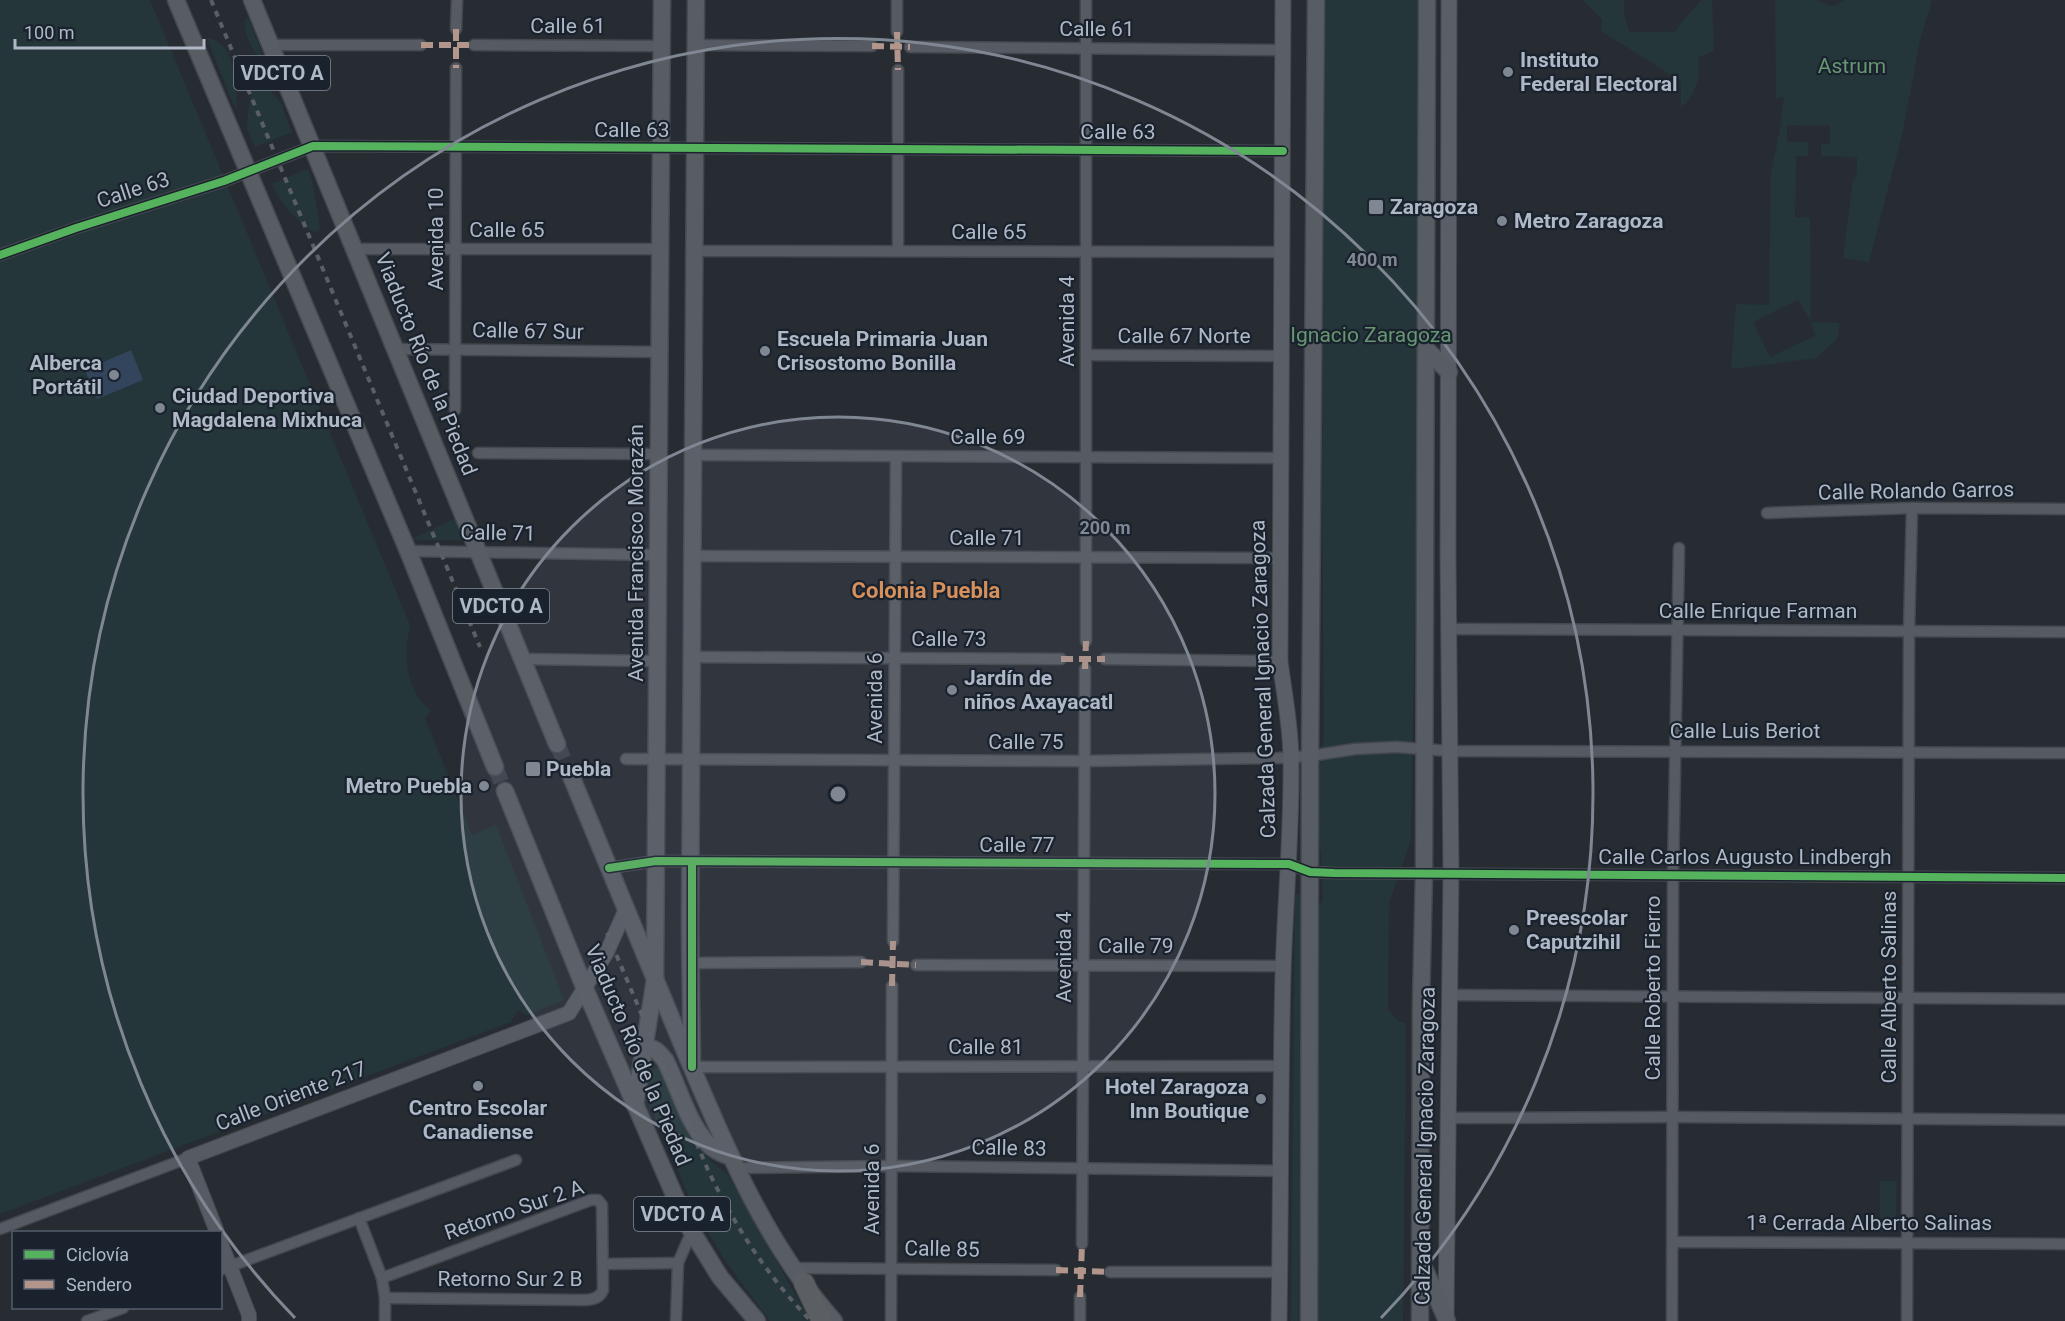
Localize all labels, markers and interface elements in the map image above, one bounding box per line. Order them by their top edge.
scale bar [15,12,204,50]
street label: Calle 61 [530,14,606,38]
street label: Calle 61 [1059,17,1135,41]
text: 100 m [24,22,75,43]
place label: Instituto Federal Electoral [1520,48,1678,96]
park label: Astrum [1818,54,1886,78]
road number: VDCTO A [234,56,330,90]
marker: Instituto Federal Electoral [1501,65,1515,79]
street label: Calle 63 [594,118,670,142]
street label: Calle 63 [1080,120,1156,144]
street label: Calle 63 [94,167,172,213]
street label: Avenida 10 [424,187,448,291]
place label: Zaragoza [1390,195,1478,219]
marker: Zaragoza [1367,198,1385,216]
place label: Metro Zaragoza [1514,209,1663,233]
marker: Metro Zaragoza [1495,214,1509,228]
street label: Calle 65 [469,218,545,242]
street label: Calle 65 [951,220,1027,244]
street label: Viaducto Río de la Piedad [370,249,482,479]
text: 400 m [1346,249,1398,270]
street label: Avenida 4 [1055,275,1079,367]
street label: Calle 67 Sur [472,318,584,344]
park label: Ignacio Zaragoza [1290,323,1452,347]
street label: Calle 67 Norte [1117,324,1251,348]
place label: Escuela Primaria Juan Crisostomo Bonilla [777,327,988,375]
marker: Escuela Primaria Juan Crisostomo Bonilla [758,344,772,358]
place label: Alberca Portátil [30,351,102,399]
marker: Alberca Portátil [107,368,121,382]
place label: Ciudad Deportiva Magdalena Mixhuca [172,384,362,432]
marker: Ciudad Deportiva Magdalena Mixhuca [153,401,167,415]
street label: Avenida Francisco Morazán [624,424,648,682]
street label: Calle 69 [950,425,1026,449]
street label: Calle Rolando Garros [1818,477,2014,505]
text: 200 m [1079,517,1131,538]
street label: Calzada General Ignacio Zaragoza [1245,519,1281,839]
street label: Calle 71 [460,520,536,546]
street label: Calle 71 [949,526,1025,550]
district label: Colonia Puebla [852,578,1001,603]
road number: VDCTO A [453,589,549,623]
street label: Calle Enrique Farman [1659,599,1857,623]
street label: Calle 73 [911,627,987,651]
street label: Avenida 6 [863,652,887,744]
place label: Jardín de niños Axayacatl [964,666,1113,714]
marker: Jardín de niños Axayacatl [945,683,959,697]
street label: Calle Luis Beriot [1670,719,1820,743]
street label: Calle 75 [988,730,1064,754]
place label: Puebla [546,757,611,781]
marker: Puebla [524,760,542,778]
place label: Metro Puebla [345,774,472,798]
marker: Metro Puebla [477,779,491,793]
centre of rings [828,784,848,804]
street label: Calle 77 [979,833,1055,857]
street label: Calle Carlos Augusto Lindbergh [1598,845,1892,869]
street label: Calle Alberto Salinas [1877,891,1901,1083]
street label: Calle Roberto Fierro [1641,896,1665,1080]
place label: Preescolar Caputzihil [1526,906,1628,954]
street label: Avenida 4 [1052,911,1076,1003]
marker: Preescolar Caputzihil [1507,923,1521,937]
street label: Calle 79 [1098,934,1174,958]
street label: Viaducto Río de la Piedad [580,941,696,1169]
street label: Calzada General Ignacio Zaragoza [1410,987,1440,1305]
street label: Calle 81 [948,1035,1024,1059]
street label: Calle Oriente 217 [212,1056,370,1136]
place label: Hotel Zaragoza Inn Boutique [1105,1075,1249,1123]
marker: Centro Escolar Canadiense [471,1079,485,1093]
marker: Hotel Zaragoza Inn Boutique [1254,1092,1268,1106]
place label: Centro Escolar Canadiense [409,1096,547,1144]
street label: Calle 83 [971,1135,1047,1161]
street label: Avenida 6 [860,1143,884,1235]
street label: Retorno Sur 2 A [441,1175,587,1245]
road number: VDCTO A [634,1197,730,1231]
street label: 1ª Cerrada Alberto Salinas [1746,1211,1992,1235]
legend [12,1231,222,1309]
street label: Calle 85 [904,1236,980,1262]
text: Ciclovía [66,1244,129,1265]
street label: Retorno Sur 2 B [437,1267,583,1291]
text: Sendero [66,1274,132,1295]

